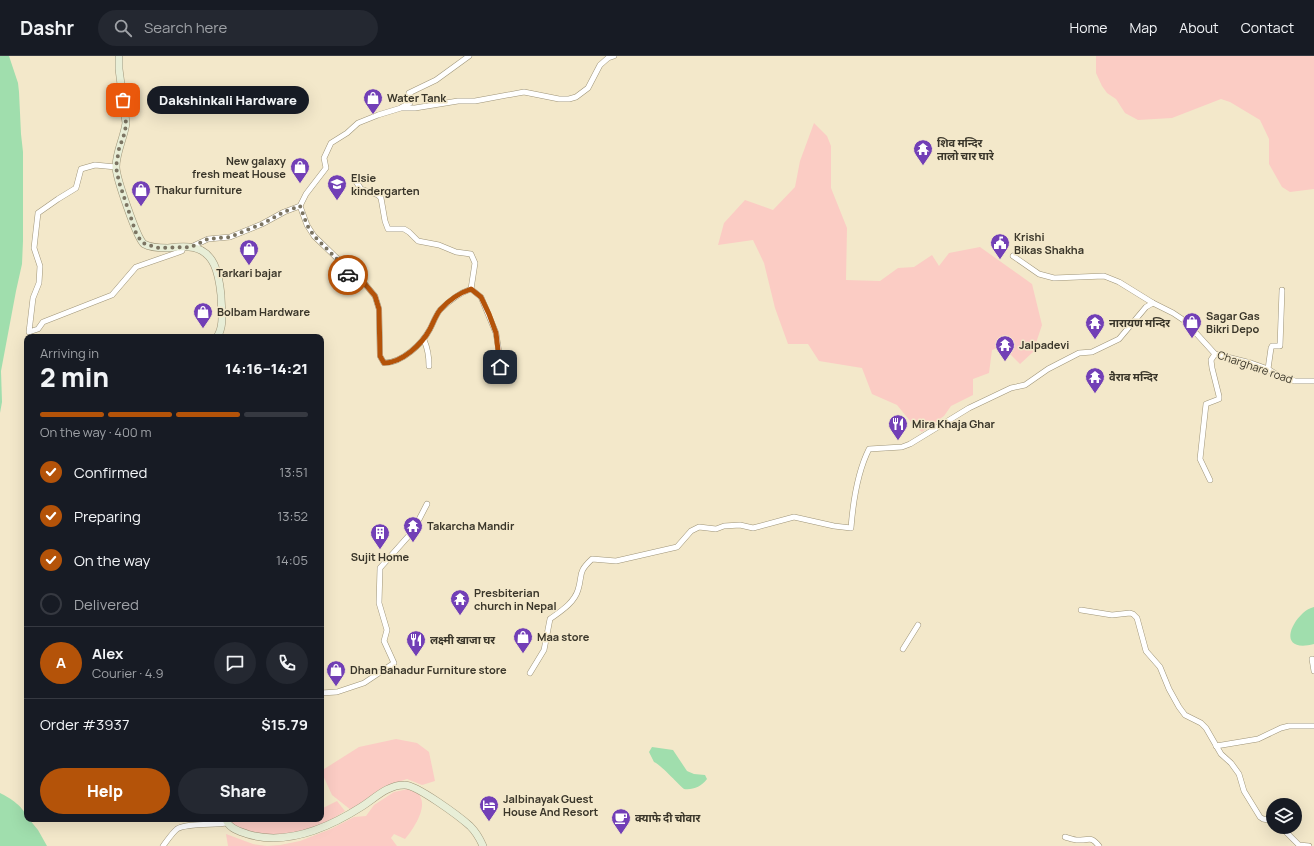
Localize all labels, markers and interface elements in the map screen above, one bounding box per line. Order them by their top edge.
search box [98,10,378,46]
text: Dashr [20,15,74,41]
icon: search [112,17,134,39]
text: Search here [144,17,227,38]
text: Home [1070,18,1107,37]
text: Map [1129,18,1157,37]
text: About [1179,18,1219,37]
text: Contact [1241,18,1294,37]
pin [106,83,140,117]
callout: Dakshinkali Hardware [147,86,309,114]
shop icon: Water Tank [362,87,384,115]
icon: bag [112,89,134,111]
place label: Water Tank [387,90,447,105]
text: Dakshinkali Hardware [159,91,297,109]
place label: शिव मन्दिर तालो चार घारे [937,135,995,163]
temple icon: शिव मन्दिर तालो चार घारे [912,138,934,166]
place label: New galaxy fresh meat House [192,153,287,181]
shop icon: New galaxy fresh meat House [289,156,311,184]
place label: Elsie kindergarten [351,170,420,198]
school or university icon: Elsie kindergarten [326,173,348,201]
shop icon: Thakur furniture [130,179,152,207]
place label: Thakur furniture [155,182,243,197]
place label: Krishi Bikas Shakha [1014,229,1084,257]
public building icon: Krishi Bikas Shakha [989,232,1011,260]
shop icon: Tarkari bajar [238,238,260,266]
courier [328,255,368,295]
icon: car [337,264,359,286]
place label: Tarkari bajar [216,265,282,280]
shop icon: Bolbam Hardware [192,301,214,329]
place label: Bolbam Hardware [217,304,310,319]
place label: Sagar Gas Bikri Depo [1206,308,1260,336]
shop icon: Sagar Gas Bikri Depo [1181,311,1203,339]
temple icon: नारायण मन्दिर [1084,312,1106,340]
place label: नारायण मन्दिर [1109,315,1171,330]
temple icon: Jalpadevi [994,334,1016,362]
place label: Jalpadevi [1019,337,1069,352]
text: Arriving in [40,344,99,362]
street label: Charghare road [1215,347,1295,386]
pin [483,350,517,384]
icon: home [489,356,511,378]
text: 14:16–14:21 [225,358,308,379]
text: 2 min [40,359,109,395]
temple icon: वैराब मन्दिर [1084,366,1106,394]
place label: वैराब मन्दिर [1109,369,1159,384]
restaurant icon: Mira Khaja Ghar [887,413,909,441]
place label: Mira Khaja Ghar [912,416,996,431]
text: On the way · 400 m [40,423,151,441]
icon: check [40,461,62,483]
text: Confirmed [74,462,147,483]
text: 13:51 [279,463,308,481]
icon: check [40,505,62,527]
text: Preparing [74,506,141,527]
text: 13:52 [277,507,308,525]
temple icon: Takarcha Mandir [402,515,424,543]
place label: Takarcha Mandir [427,518,515,533]
building icon: Sujit Home [369,522,391,550]
icon: check [40,549,62,571]
place label: Sujit Home [351,549,410,564]
text: On the way [74,550,150,571]
text: 14:05 [276,551,308,569]
place label: Presbiterian church in Nepal [474,585,557,613]
temple icon: Presbiterian church in Nepal [449,588,471,616]
text: Delivered [74,594,139,615]
shop icon: Maa store [512,626,534,654]
restaurant icon: लक्ष्मी खाजा घर [405,629,427,657]
place label: Maa store [537,629,590,644]
place label: लक्ष्मी खाजा घर [430,632,496,647]
button: chat [214,642,256,684]
button: phone [266,642,308,684]
text: Alex [92,643,123,664]
text: A [56,652,66,673]
shop icon: Dhan Bahadur Furniture store [325,659,347,687]
place label: Dhan Bahadur Furniture store [350,662,507,677]
text: Courier · 4.9 [92,664,164,682]
text: Order #3937 [40,714,129,735]
text: $15.79 [261,714,308,735]
button: Help [40,768,170,814]
button: Share [178,768,308,814]
place label: Jalbinayak Guest House And Resort [503,791,599,819]
hotel icon: Jalbinayak Guest House And Resort [478,794,500,822]
map controls [1266,798,1302,834]
button: layers [1266,798,1302,834]
cafe icon: क्याफे दी चोवार [610,807,632,835]
place label: क्याफे दी चोवार [635,810,701,825]

